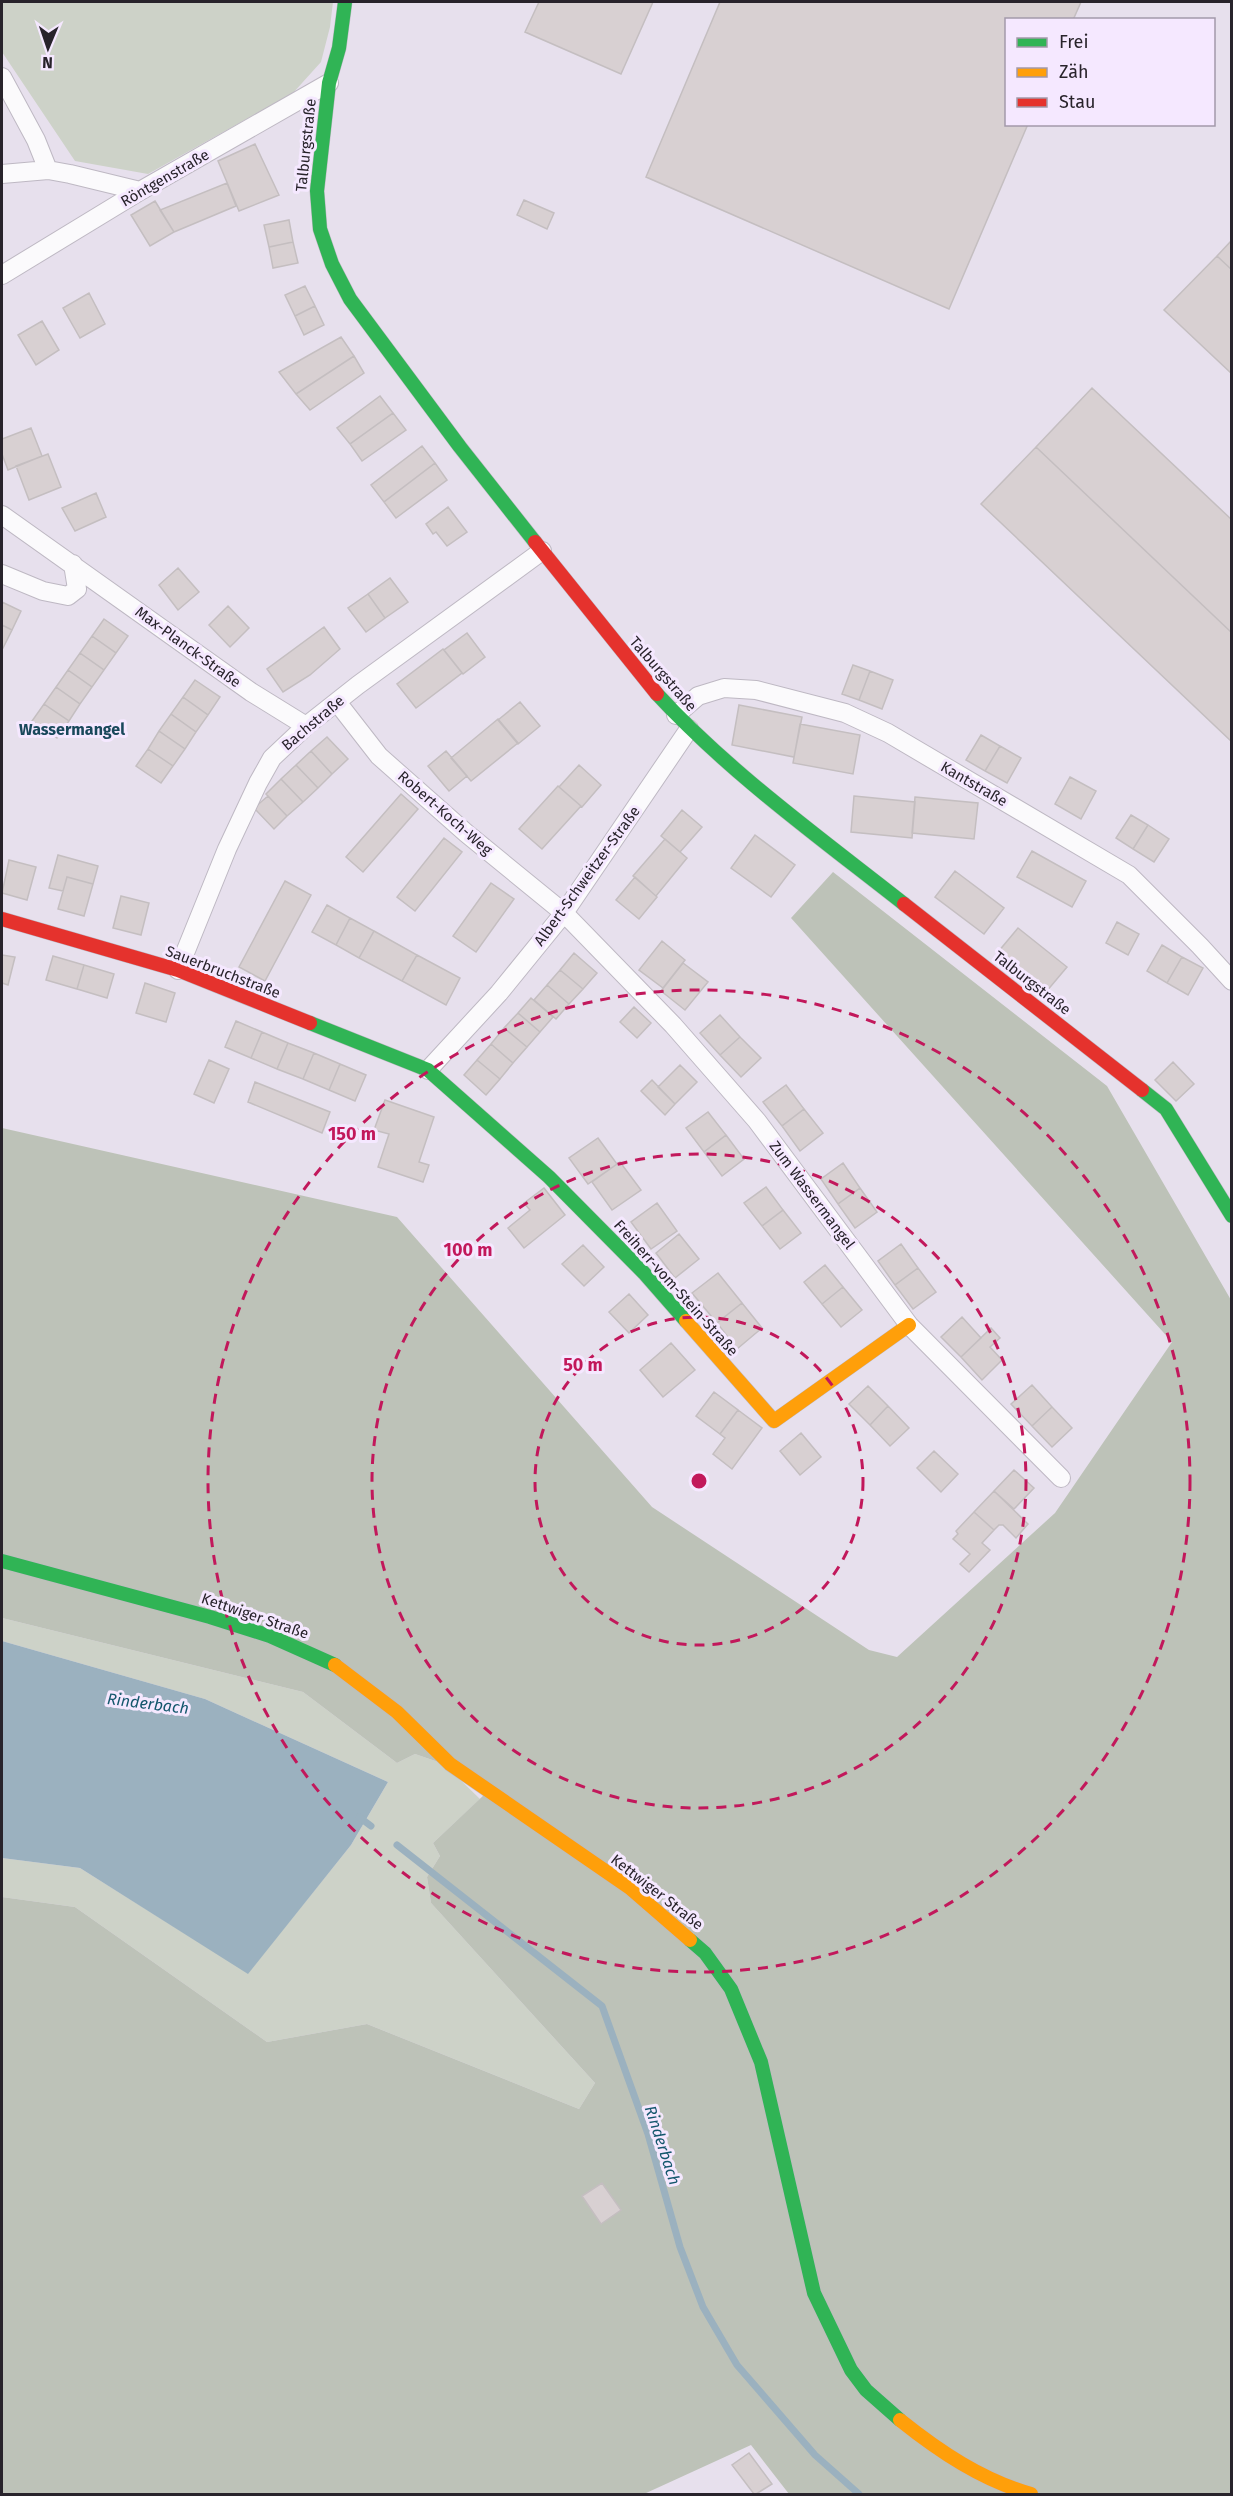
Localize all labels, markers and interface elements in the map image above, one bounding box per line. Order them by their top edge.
north arrow [18,18,78,78]
legend [1005,18,1215,126]
text: Frei [1059,31,1089,53]
text: N [42,53,53,72]
text: Zäh [1059,61,1088,83]
text: Stau [1059,91,1095,113]
street label: Talburgstraße [292,98,320,192]
street label: Röntgenstraße [118,145,212,211]
street label: Max-Planck-Straße [132,603,244,691]
street label: Talburgstraße [626,633,700,715]
street label: Bachstraße [278,692,348,754]
district label: Wassermangel [19,720,125,739]
street label: Kantstraße [937,758,1011,810]
street label: Robert-Koch-Weg [394,767,496,859]
street label: Albert-Schweitzer-Straße [530,803,644,949]
street label: Sauerbruchstraße [163,942,283,1002]
street label: Talburgstraße [990,947,1074,1019]
text: 150 m [328,1123,376,1145]
street label: Zum Wassermangel [765,1137,859,1253]
street label: Freiherr-vom-Stein-Straße [610,1216,742,1360]
text: 100 m [444,1239,492,1261]
text: 50 m [563,1354,603,1376]
centre of rings [689,1471,709,1491]
street label: Kettwiger Straße [199,1589,311,1643]
water label: Rinderbach [106,1689,190,1718]
street label: Kettwiger Straße [607,1850,707,1934]
water label: Rinderbach [641,2103,684,2187]

